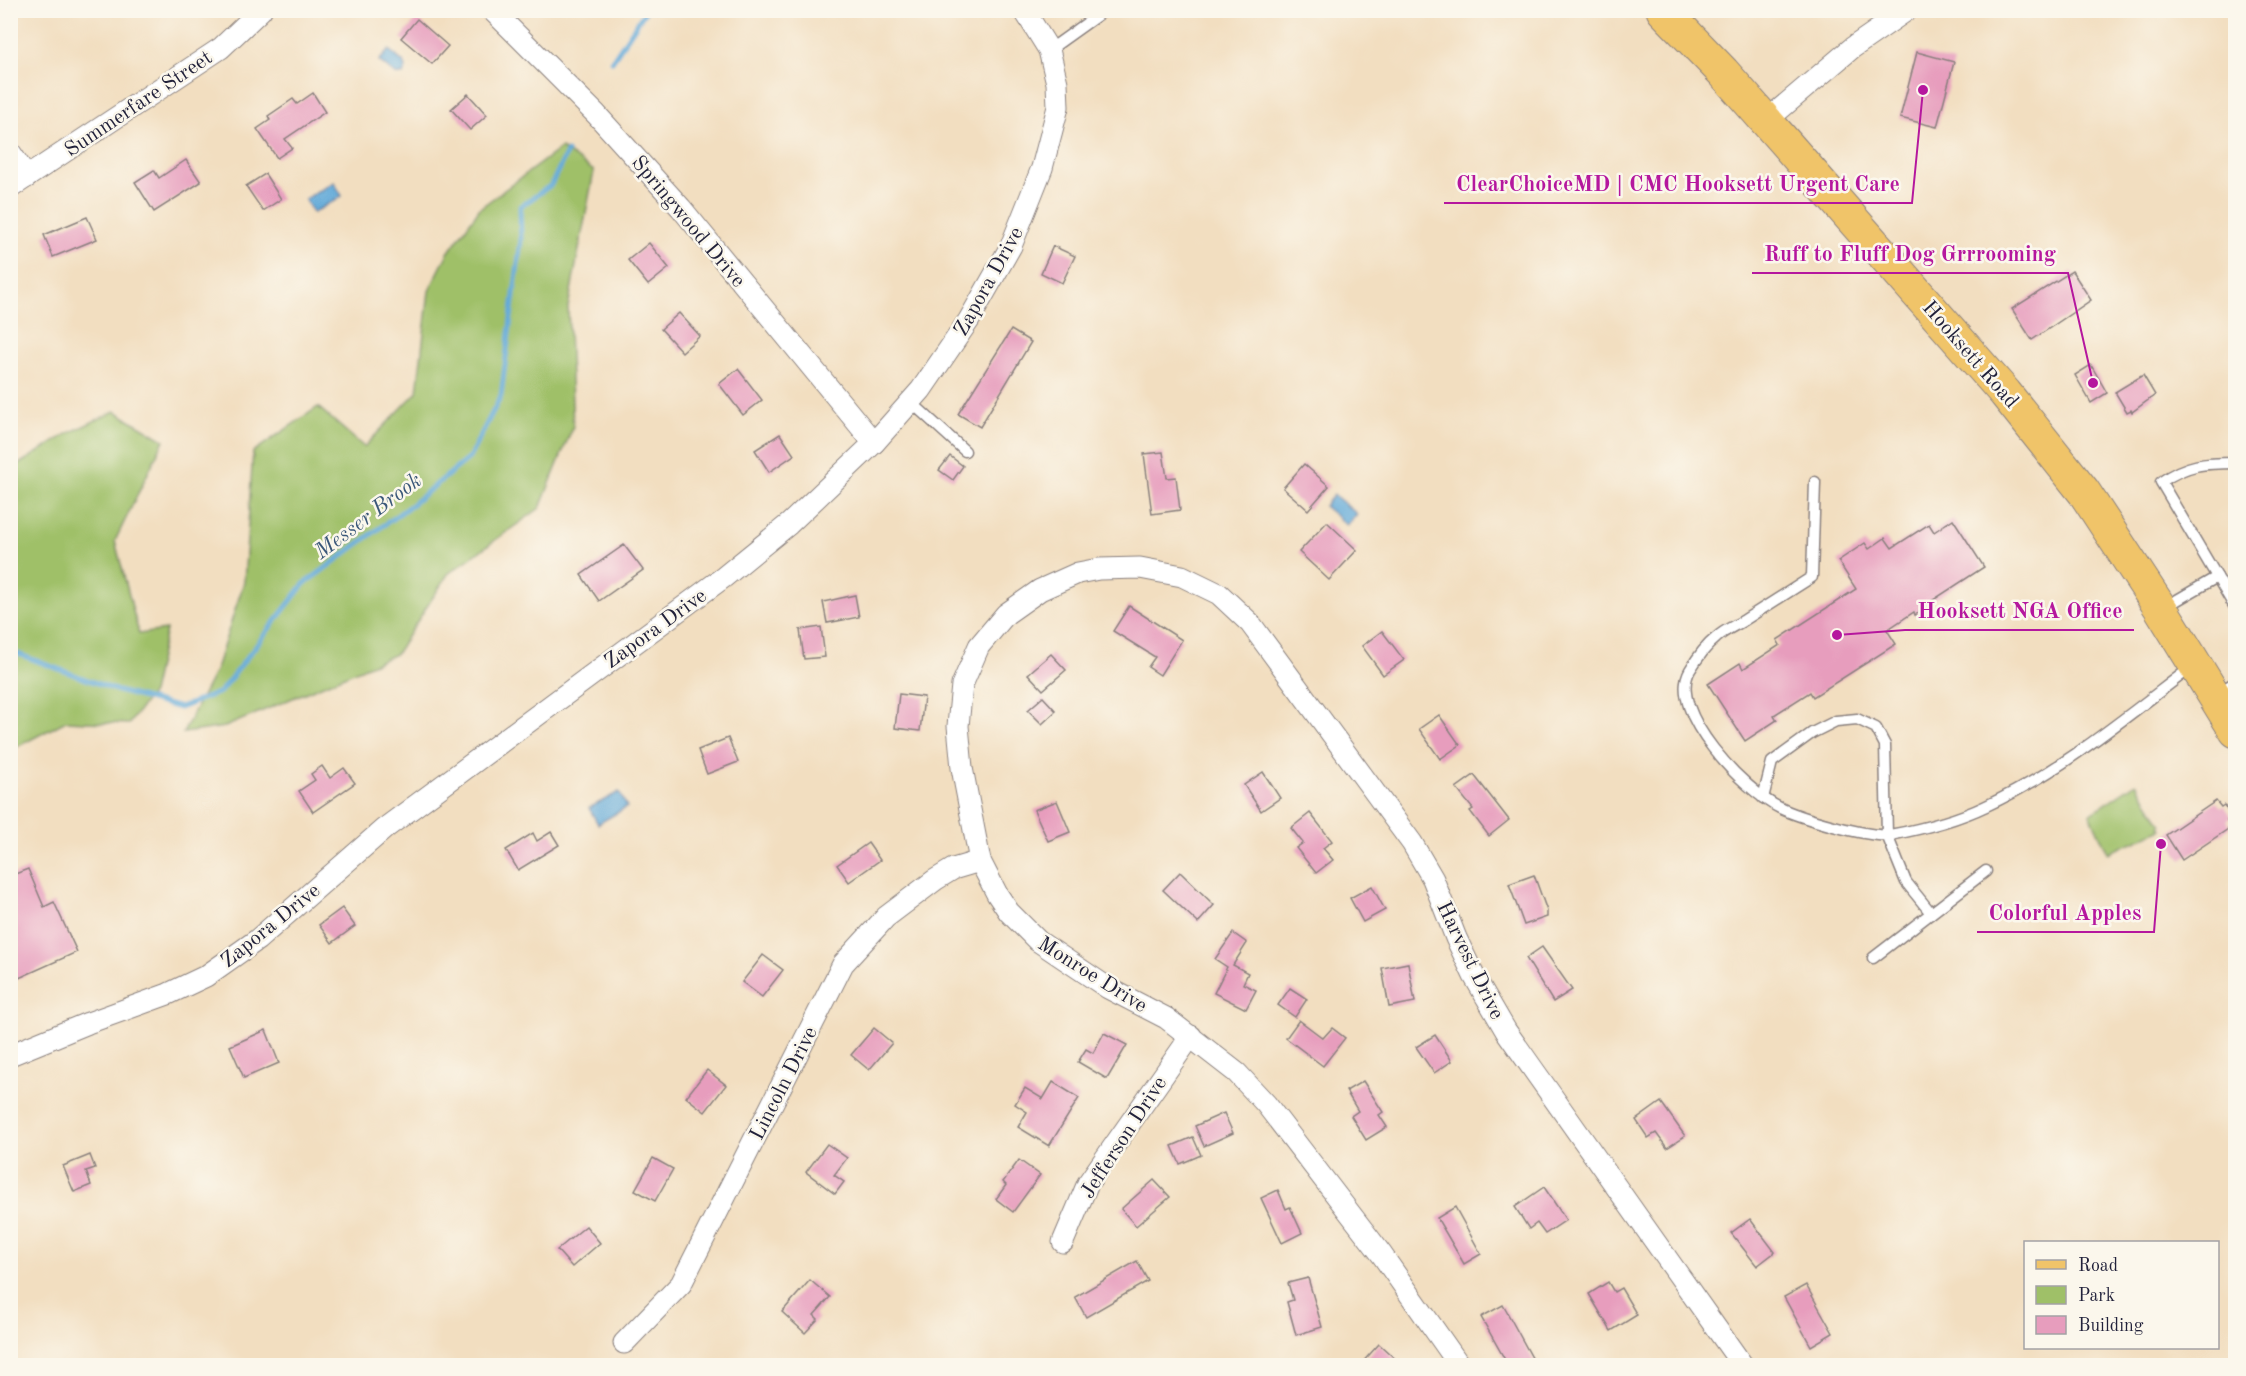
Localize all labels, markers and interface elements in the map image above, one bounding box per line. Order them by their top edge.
street label: Summerfare Street [61,47,216,161]
street label: Springwood Drive [627,152,749,292]
callout: ClearChoiceMD | CMC Hooksett Urgent Care [1444,163,1912,203]
text: ClearChoiceMD | CMC Hooksett Urgent Care [1456,174,1900,196]
street label: Zapora Drive [951,224,1028,340]
callout: Ruff to Fluff Dog Grrrooming [1752,233,2068,273]
text: Ruff to Fluff Dog Grrrooming [1764,244,2056,266]
street label: Hooksett Road [1918,297,2022,413]
water label: Messer Brook [310,469,426,564]
street label: Zapora Drive [601,585,711,673]
callout: Hooksett NGA Office [1905,590,2134,630]
text: Hooksett NGA Office [1917,601,2123,623]
street label: Zapora Drive [217,880,324,972]
callout: Colorful Apples [1977,892,2154,932]
street label: Harvest Drive [1432,898,1507,1023]
text: Colorful Apples [1989,903,2141,925]
street label: Monroe Drive [1034,933,1151,1017]
street label: Lincoln Drive [747,1024,822,1144]
street label: Jefferson Drive [1077,1073,1171,1202]
legend [2024,1241,2219,1349]
text: Road [2078,1257,2118,1275]
text: Park [2078,1287,2115,1305]
text: Building [2078,1317,2144,1335]

